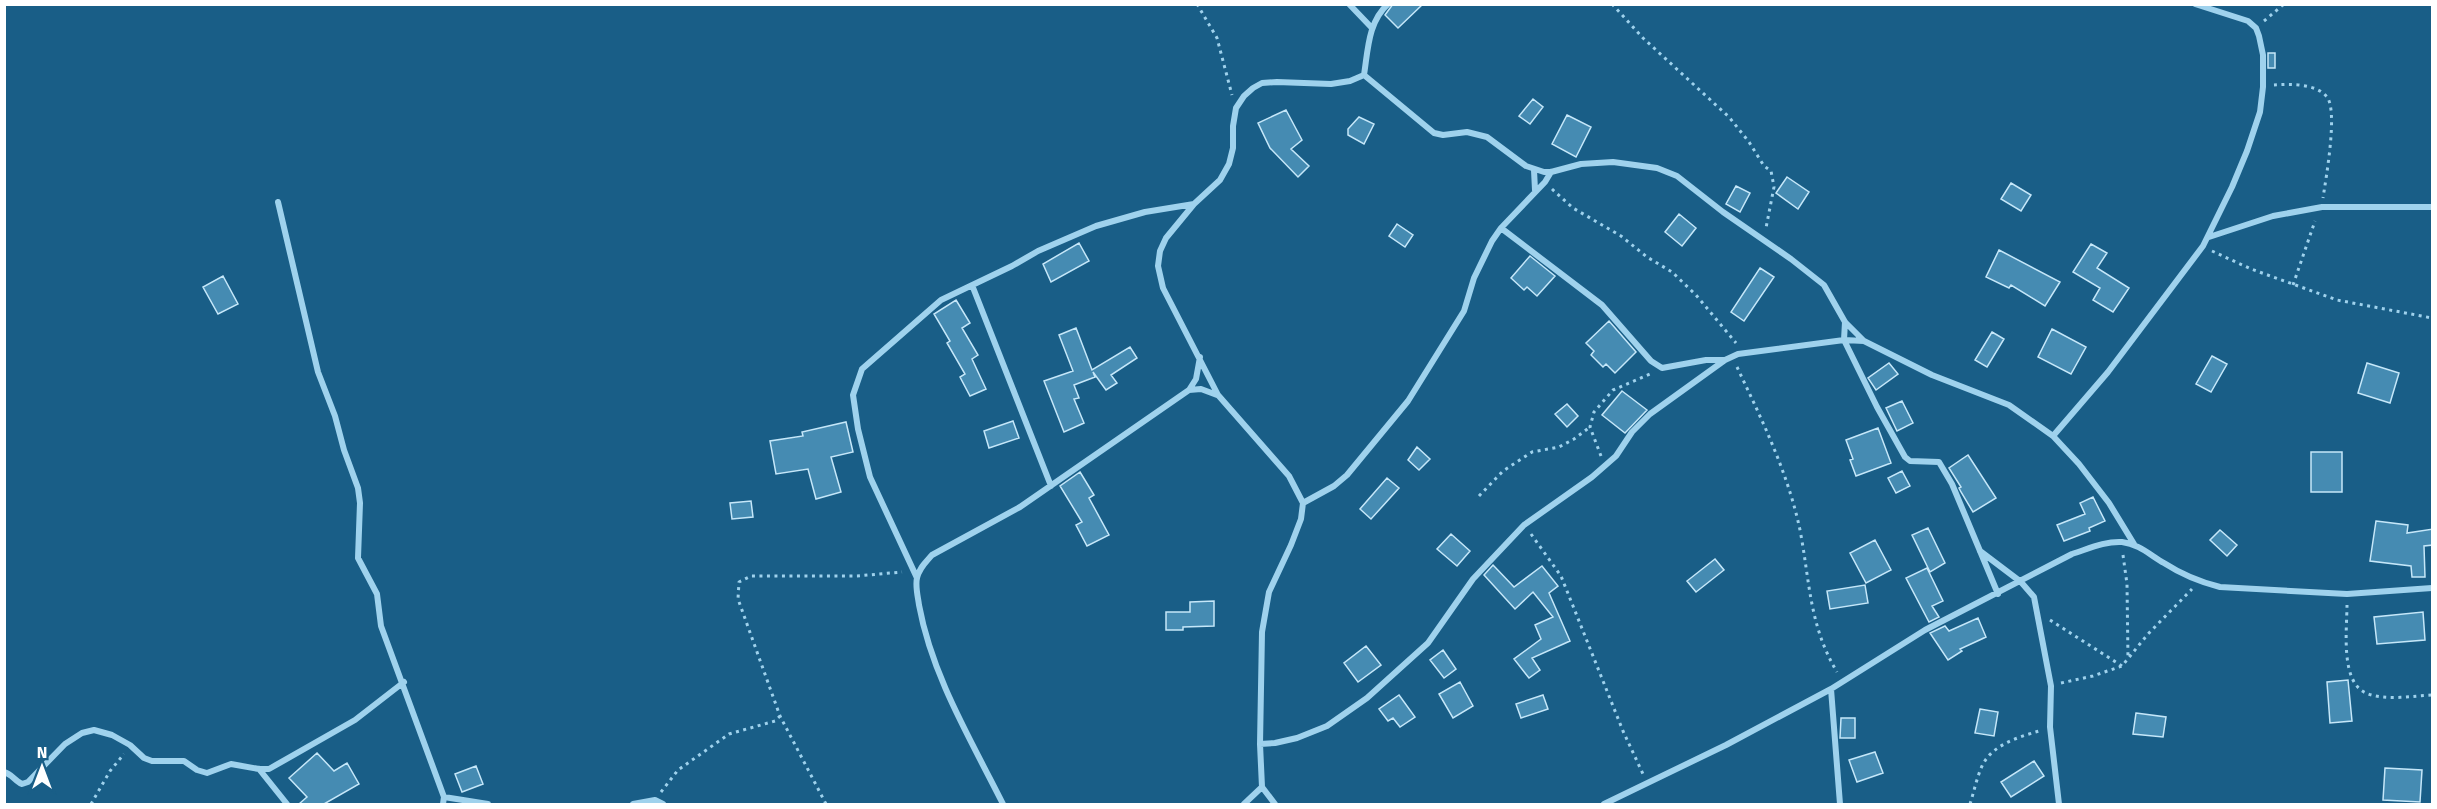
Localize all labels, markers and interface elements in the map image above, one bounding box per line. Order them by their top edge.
north arrow [12,737,72,797]
text: N [37,743,47,762]

